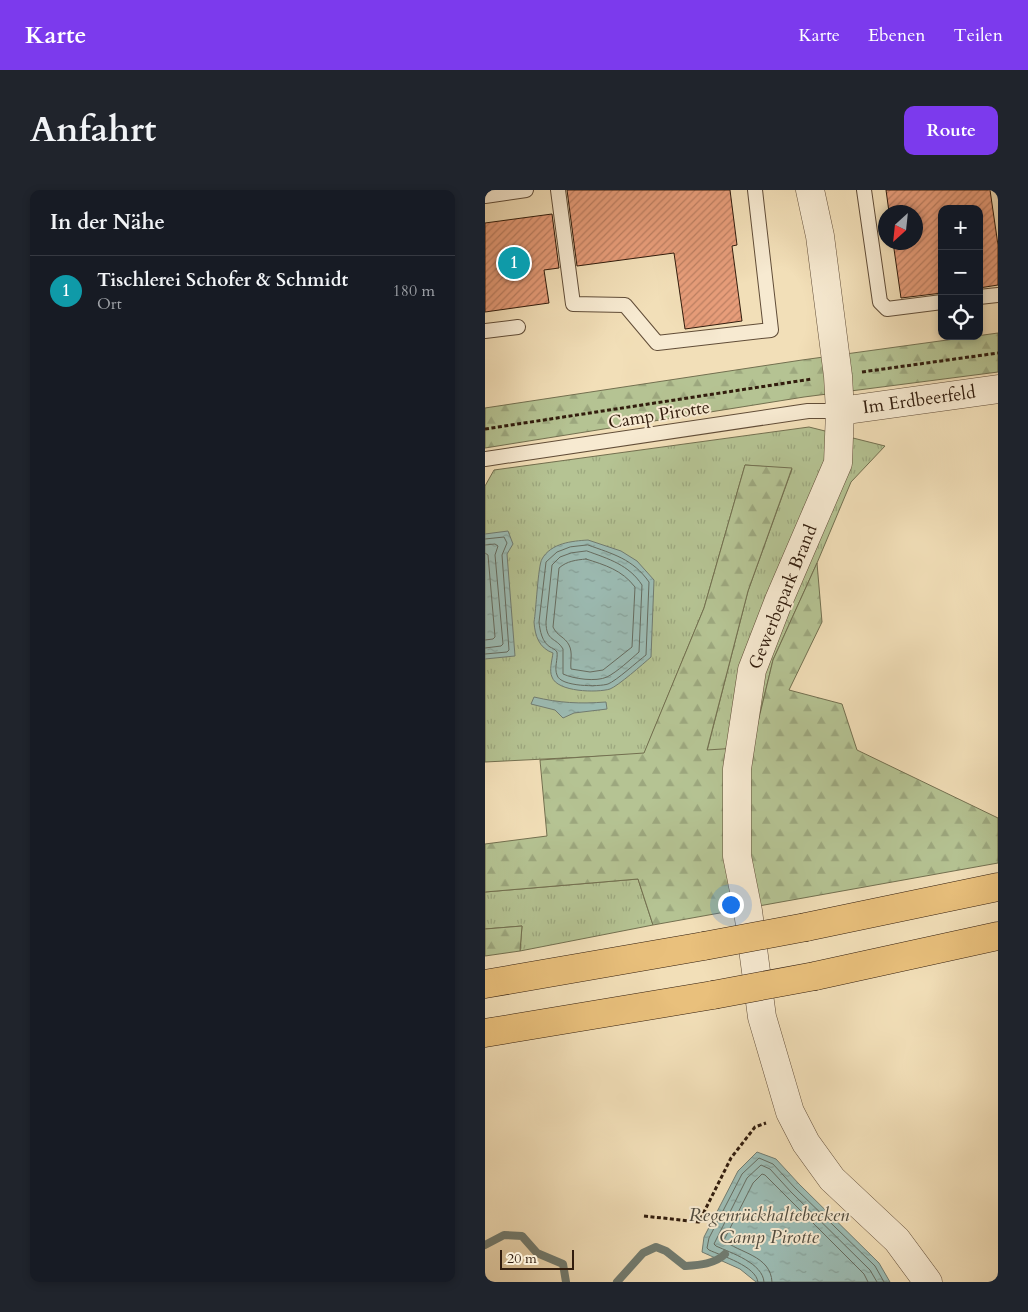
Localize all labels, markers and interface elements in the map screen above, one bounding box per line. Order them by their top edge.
text: Karte [25,19,86,52]
text: Karte [798,23,840,48]
text: Ebenen [868,23,926,48]
text: Teilen [954,23,1003,48]
text: Anfahrt [30,106,156,154]
button: Route [904,106,998,155]
north arrow [878,205,923,250]
map controls [938,205,983,340]
button: + [938,205,983,250]
text: In der Nähe [50,208,165,237]
pin: 1 [498,244,530,282]
button: − [938,250,983,295]
text: Tischlerei Schofer & Schmidt [97,267,348,293]
text: 1 [62,280,70,302]
text: 180 m [393,280,435,302]
text: Ort [97,293,122,315]
button: locate [938,295,983,340]
street label: Im Erdbeerfeld [861,380,978,420]
street label: Camp Pirotte [606,395,712,435]
street label: Gewerbepark Brand [743,520,824,673]
your location [718,892,744,918]
water label: Regenrückhaltebecken Camp Pirotte [689,1202,850,1250]
scale bar [500,1247,574,1270]
text: 20 m [507,1249,537,1268]

